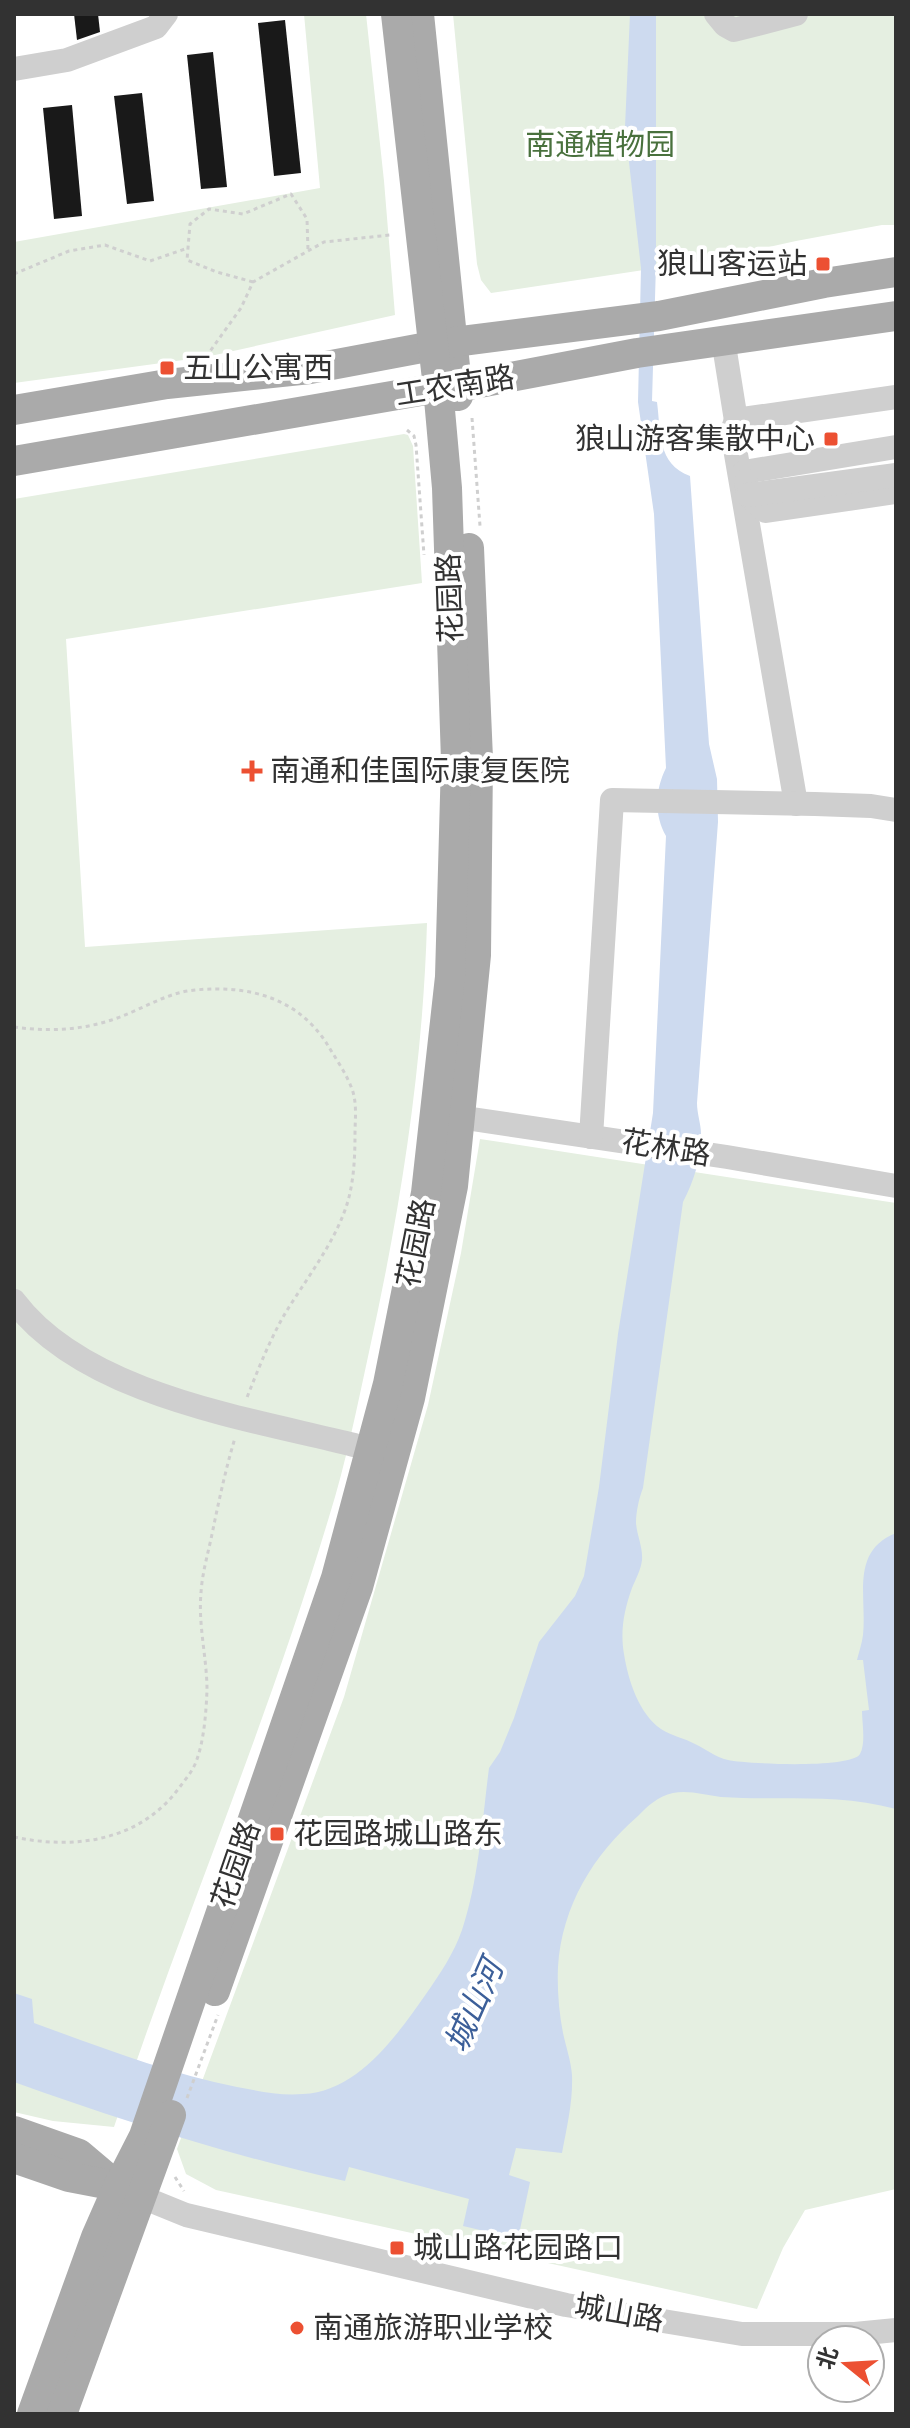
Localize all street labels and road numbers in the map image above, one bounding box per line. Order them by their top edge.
street label: 工农南路 [393,357,517,411]
street label: 花园路 [428,552,468,644]
street label: 花林路 [619,1121,714,1171]
street label: 花园路 [388,1195,440,1290]
street label: 花园路 [202,1816,266,1913]
street label: 城山路 [572,2285,667,2337]

